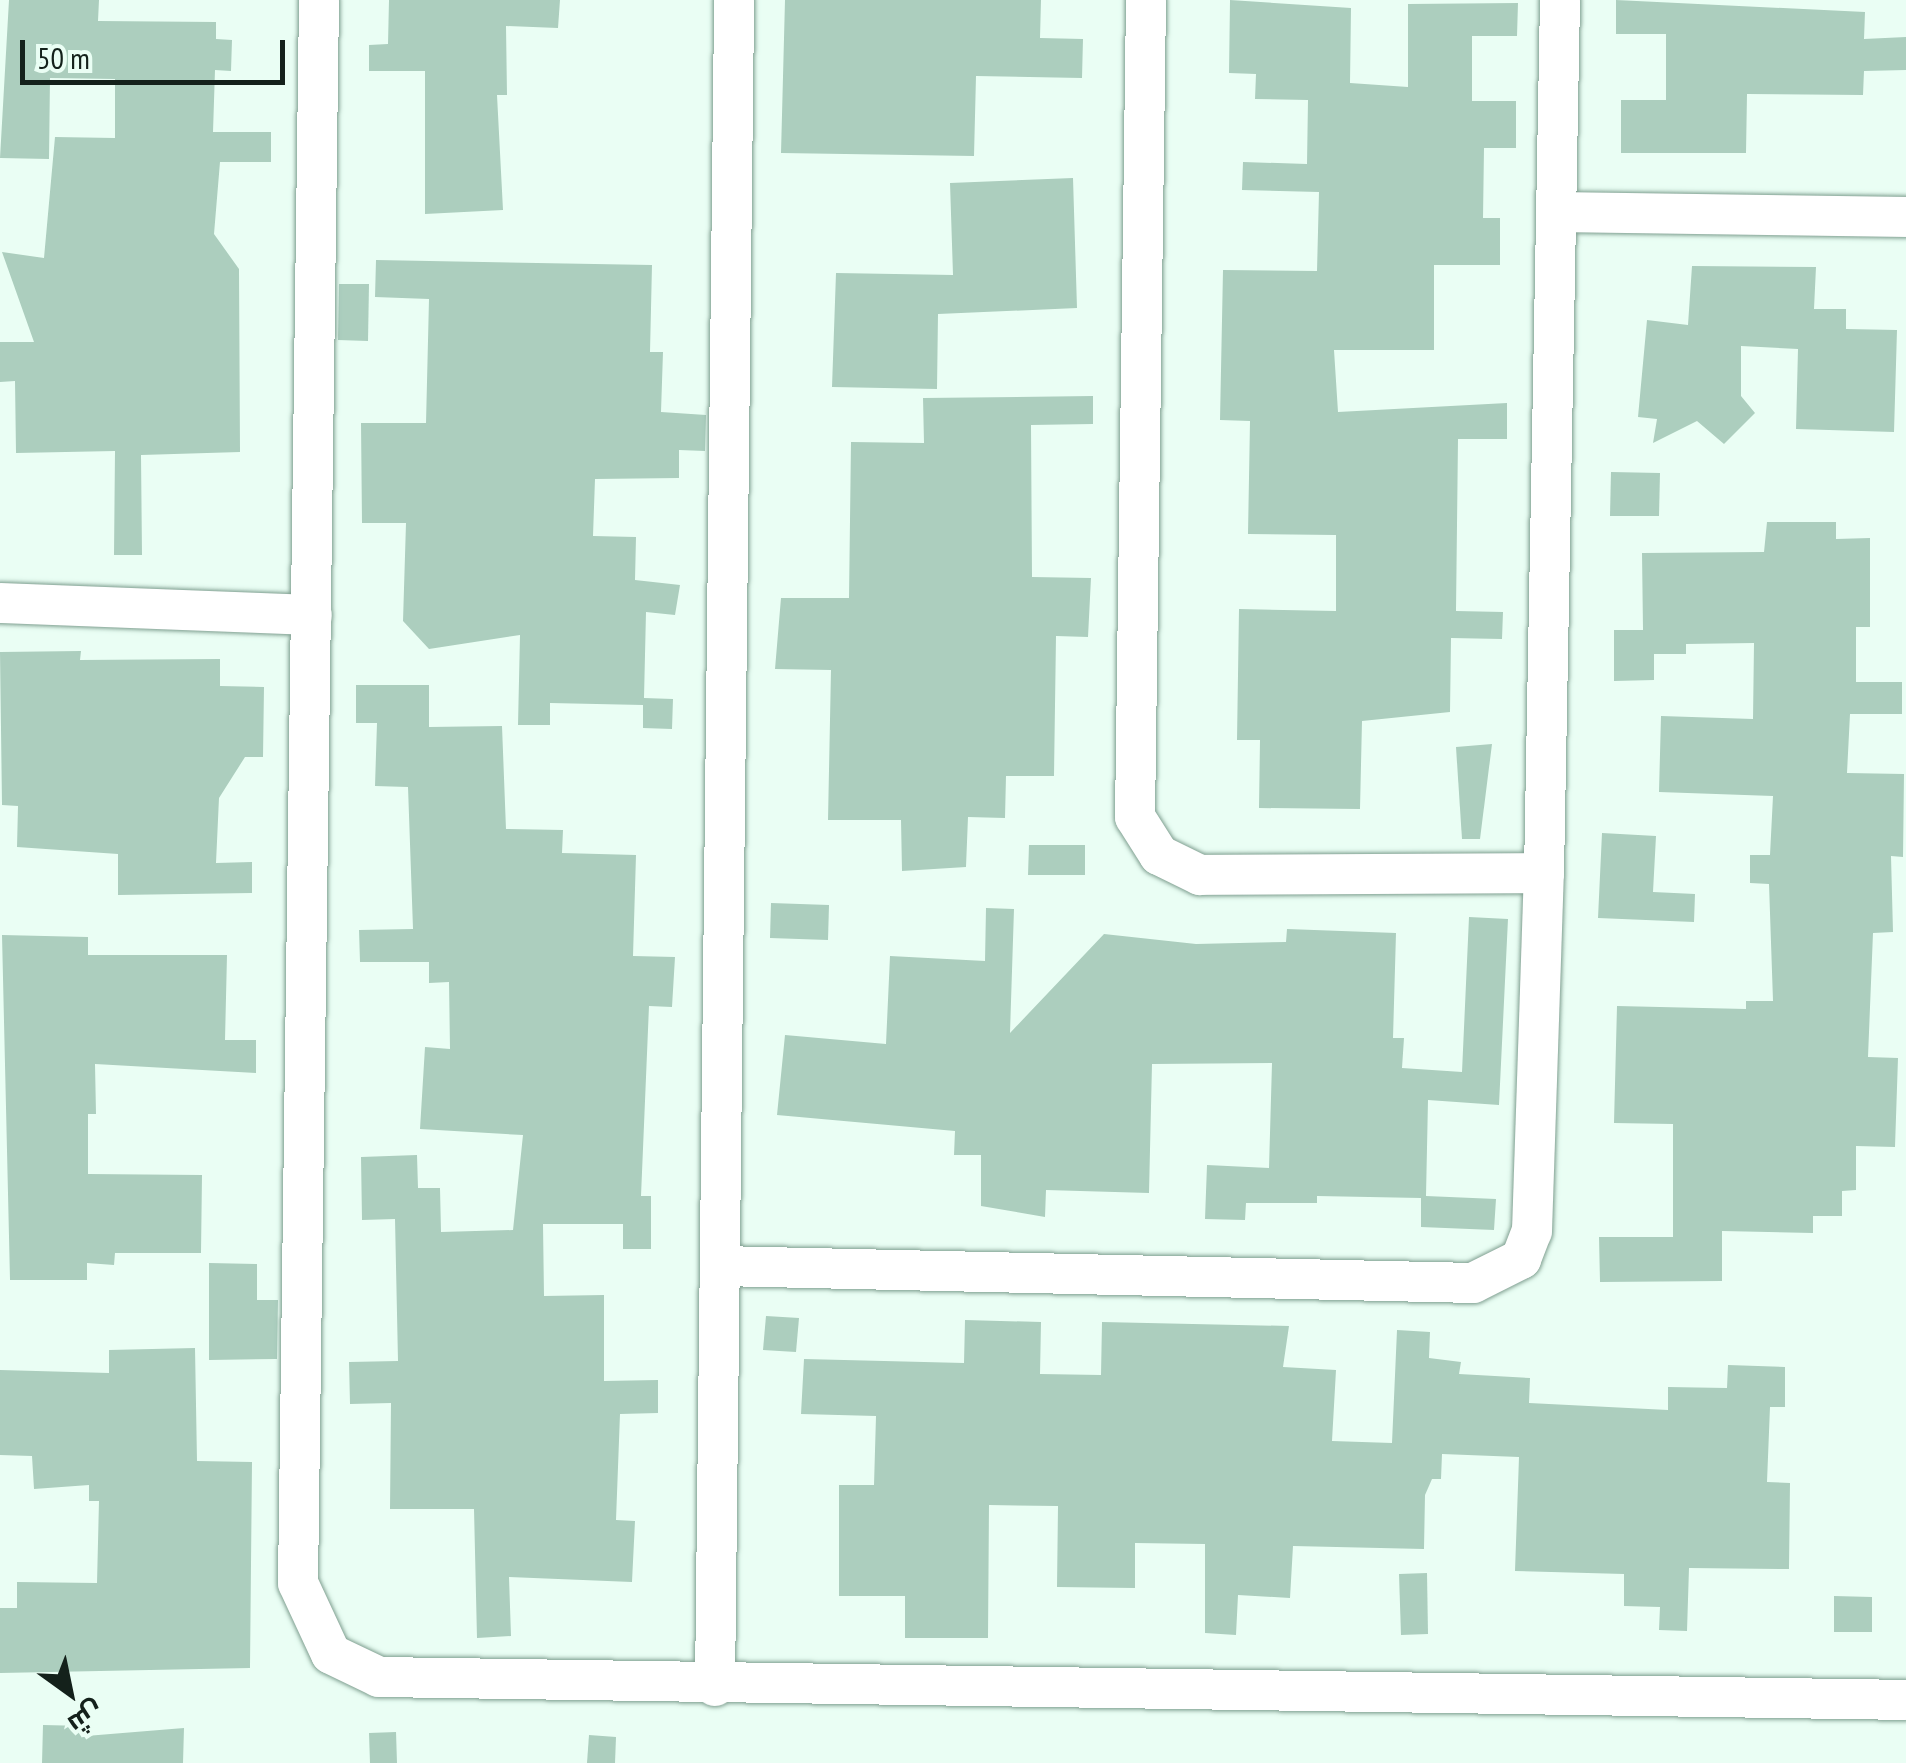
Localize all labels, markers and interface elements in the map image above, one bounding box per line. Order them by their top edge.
scale bar [25,20,290,82]
text: 50 m [37,38,90,77]
north arrow [20,1643,120,1743]
text: ش [61,1693,112,1744]

